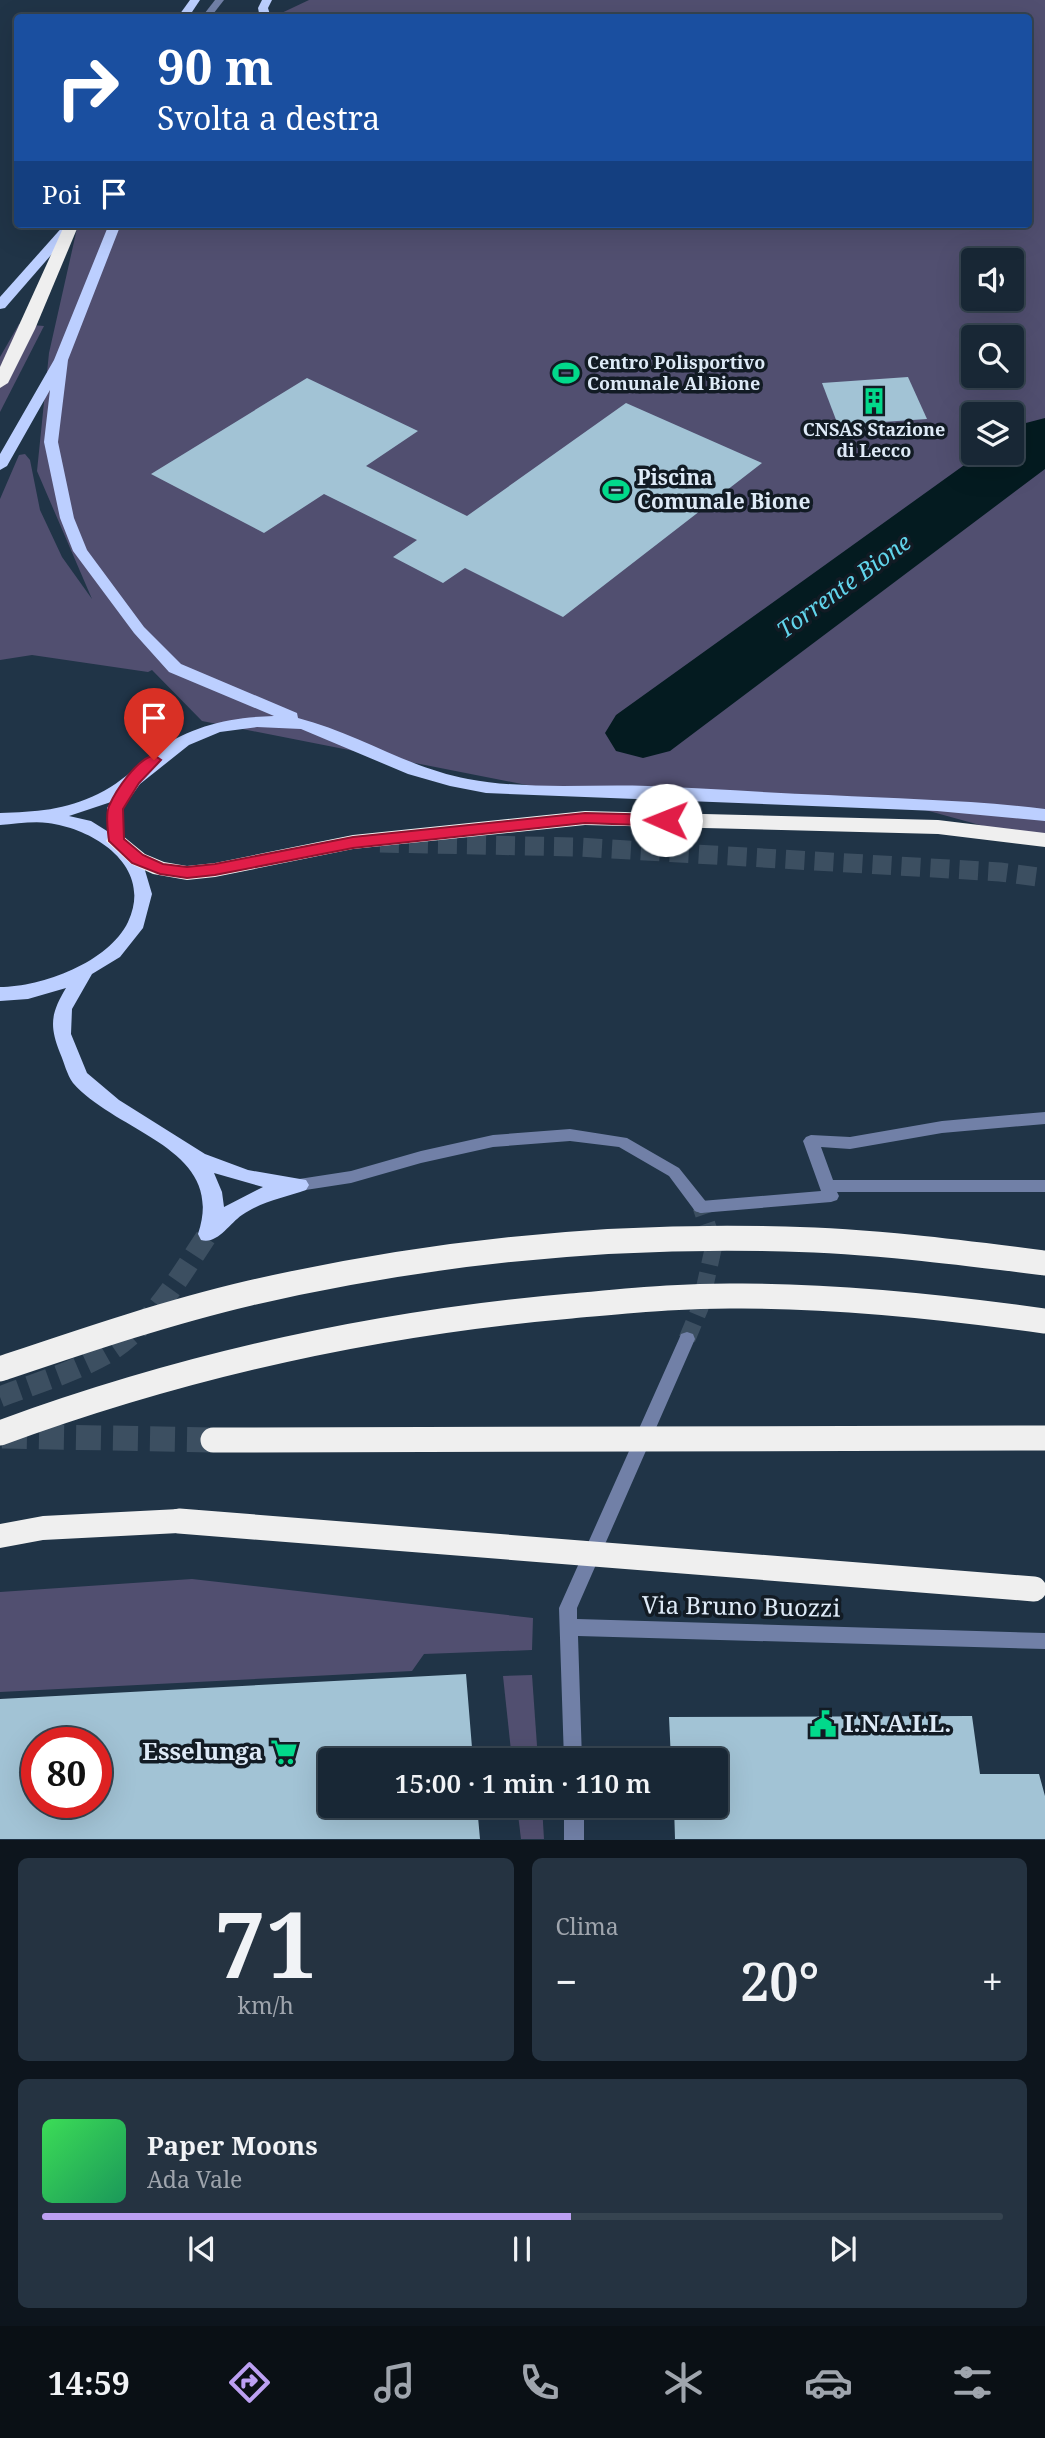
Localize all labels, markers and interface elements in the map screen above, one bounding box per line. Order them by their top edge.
text: 90 m [157,33,273,99]
icon: right [42,42,133,133]
text: Svolta a destra [157,96,380,139]
icon: arrive [95,175,133,213]
text: Poi [42,176,81,212]
map controls [961,248,1024,465]
button: sound [961,248,1024,311]
button: search [961,325,1024,388]
place label: Centro Polisportivo Comunale Al Bione [587,350,765,395]
sports icon: Centro Polisportivo Comunale Al Bione [551,358,581,388]
building icon: CNSAS Stazione di Lecco [859,386,889,416]
button: layers [961,402,1024,465]
place label: CNSAS Stazione di Lecco [803,417,945,462]
place label: Piscina Comunale Bione [637,463,811,515]
sports icon: Piscina Comunale Bione [601,475,631,505]
water label: Torrente Bione [770,526,917,645]
pin [124,688,184,760]
icon: arrive [135,699,173,737]
position arrow [629,783,703,857]
street label: Via Bruno Buozzi [642,1587,841,1624]
place label: I.N.A.I.L. [844,1706,951,1739]
public building icon: I.N.A.I.L. [808,1709,838,1739]
speed limit sign: 80 [21,1727,112,1818]
place label: Esselunga [142,1734,263,1767]
supermarket icon: Esselunga [269,1737,299,1767]
text: 15:00 · 1 min · 110 m [395,1765,651,1801]
text: 71 [214,1881,317,2005]
text: Clima [556,1910,619,1942]
text: 20° [740,1945,819,2016]
text: − [556,1955,578,2007]
text: + [982,1955,1003,2007]
text: km/h [238,1989,294,2021]
text: Paper Moons [147,2127,318,2163]
text: Ada Vale [147,2163,242,2195]
icon: previous [183,2230,221,2268]
icon: pause [503,2230,541,2268]
icon: next [824,2230,862,2268]
icon: directions [225,2358,274,2407]
icon: music [370,2358,419,2407]
icon: phone [515,2358,564,2407]
icon: climate [659,2358,708,2407]
icon: car [804,2358,853,2407]
icon: filters [948,2358,997,2407]
text: 14:59 [48,2361,130,2404]

